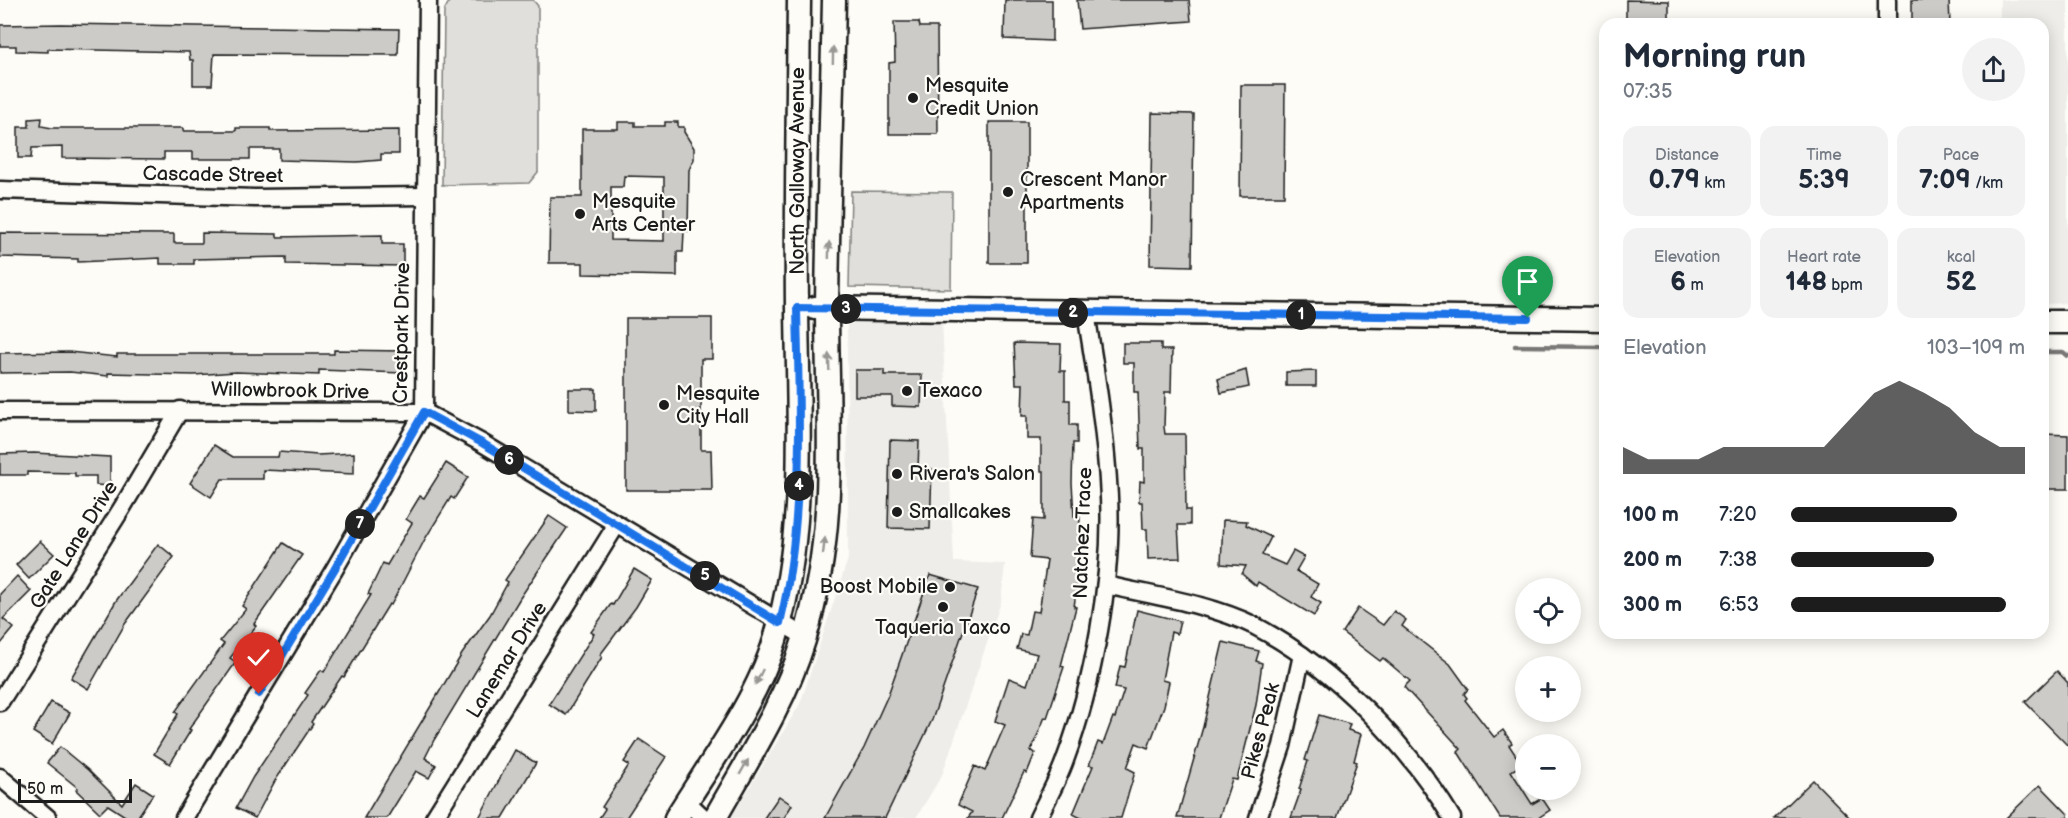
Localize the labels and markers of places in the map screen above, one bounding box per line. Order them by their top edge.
place label: Mesquite Credit Union [925,74,1039,121]
marker: Mesquite Credit Union [906,91,920,105]
place label: Crescent Manor Apartments [1020,168,1167,215]
marker: Crescent Manor Apartments [1001,185,1015,199]
place label: Mesquite Arts Center [592,190,696,237]
marker: Mesquite Arts Center [573,207,587,221]
pin [1502,256,1553,318]
pin: 3 [831,294,861,324]
pin: 2 [1058,298,1088,328]
pin: 1 [1286,300,1316,330]
place label: Texaco [919,379,983,403]
place label: Mesquite City Hall [676,382,760,429]
marker: Texaco [900,384,914,398]
marker: Mesquite City Hall [657,398,671,412]
pin: 6 [494,445,524,475]
place label: Rivera's Salon [909,462,1035,486]
marker: Rivera's Salon [890,467,904,481]
pin: 4 [784,471,814,501]
place label: Smallcakes [909,500,1011,524]
marker: Smallcakes [890,505,904,519]
pin: 7 [345,509,375,539]
pin: 5 [690,561,720,591]
place label: Boost Mobile [819,575,938,599]
marker: Boost Mobile [943,580,957,594]
marker: Taqueria Taxco [936,600,950,614]
place label: Taqueria Taxco [875,616,1011,640]
pin [233,632,284,694]

